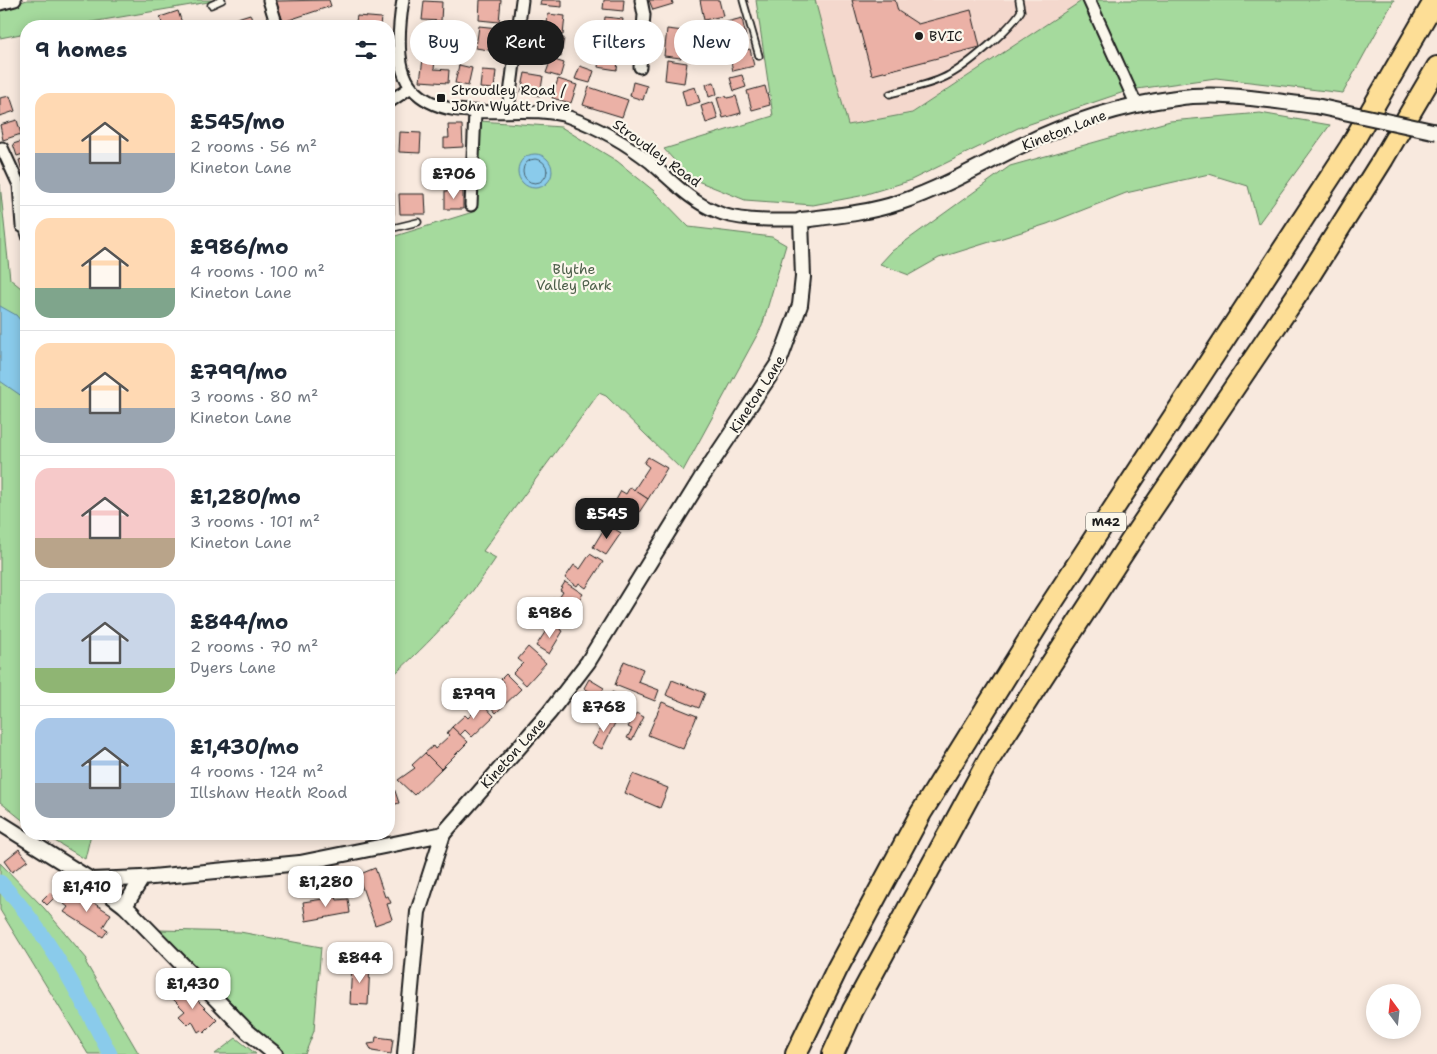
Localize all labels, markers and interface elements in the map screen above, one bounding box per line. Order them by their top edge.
chip: Buy [410,20,477,65]
chip: Rent [487,20,564,65]
chip: Filters [574,20,664,65]
chip: New [674,20,749,65]
place label: BVIC [929,27,963,45]
marker: BVIC [913,30,925,42]
text: 9 homes [35,36,127,64]
icon: filters [352,36,380,64]
place label: Stroudley Road / John Wyatt Drive [451,81,570,115]
marker: Stroudley Road / John Wyatt Drive [435,92,447,104]
street label: Kineton Lane [1019,106,1109,154]
text: £545/mo [190,108,285,136]
icon: home [75,113,135,173]
street label: Stroudley Road [609,115,705,191]
text: 2 rooms · 56 m² [190,136,317,157]
text: Kineton Lane [190,157,292,178]
pin: £706 [424,158,484,200]
text: £706 [432,163,476,184]
text: £986/mo [190,233,289,261]
icon: home [75,238,135,298]
park label: Blythe Valley Park [536,260,612,294]
text: 4 rooms · 100 m² [190,261,325,282]
text: Kineton Lane [190,282,292,303]
street label: Kineton Lane [725,352,789,436]
text: £799/mo [190,358,287,386]
icon: home [75,363,135,423]
text: 3 rooms · 80 m² [190,386,318,407]
text: Kineton Lane [190,407,292,428]
text: £1,280/mo [190,483,301,511]
icon: home [75,488,135,548]
pin: £545 [577,498,637,540]
text: £545 [586,503,628,524]
text: 3 rooms · 101 m² [190,511,320,532]
road number: M42 [1086,512,1126,532]
text: Kineton Lane [190,532,292,553]
pin: £986 [520,596,580,639]
text: £986 [528,602,572,623]
text: £844/mo [190,608,288,636]
icon: home [75,613,135,673]
text: 2 rooms · 70 m² [190,636,318,657]
text: Dyers Lane [190,657,276,678]
pin: £799 [444,678,504,720]
text: £799 [452,683,496,704]
pin: £768 [574,690,634,733]
text: £768 [582,696,626,717]
street label: Kineton Lane [477,714,550,792]
text: £1,430/mo [190,733,299,761]
icon: home [75,738,135,798]
text: 4 rooms · 124 m² [190,761,324,782]
text: Illshaw Heath Road [190,782,347,803]
pin: £1,280 [285,866,367,908]
pin: £1,410 [46,870,128,913]
text: £1,280 [299,871,353,892]
text: £1,410 [63,876,111,897]
pin: £844 [330,942,390,984]
text: £844 [338,947,382,968]
pin: £1,430 [152,968,234,1010]
text: £1,430 [167,973,219,994]
north arrow [1366,984,1421,1039]
map controls [1366,984,1421,1039]

